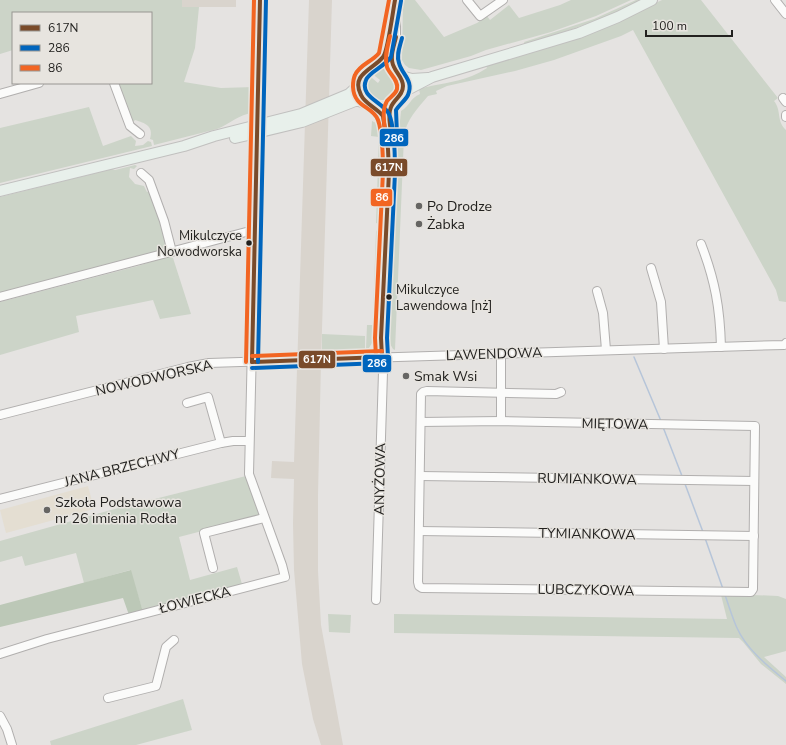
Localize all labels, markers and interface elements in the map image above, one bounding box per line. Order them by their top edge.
legend [12,12,152,84]
scale bar [646,12,732,38]
text: 100 m [652,18,687,34]
text: 617N [48,20,78,36]
text: 286 [48,40,70,56]
text: 86 [48,60,62,76]
line badge: 286 [379,128,409,147]
text: 286 [384,131,404,146]
line badge: 617N [370,158,408,177]
text: 617N [375,160,403,175]
line badge: 86 [370,188,393,207]
text: 86 [375,190,389,205]
place label: Po Drodze [427,197,492,216]
marker: Po Drodze [414,201,424,211]
place label: Żabka [427,215,465,234]
marker: Żabka [414,219,424,229]
place label: Mikulczyce Nowodworska [157,227,242,261]
marker: Mikulczyce Nowodworska [244,238,254,248]
place label: Mikulczyce Lawendowa [nż] [396,281,492,315]
marker: Mikulczyce Lawendowa [nż] [384,292,394,302]
street label: LAWENDOWA [445,343,543,365]
line badge: 617N [298,350,336,369]
text: 617N [303,352,331,367]
line badge: 286 [362,354,392,373]
street label: NOWODWORSKA [94,355,214,401]
text: 286 [367,356,387,371]
place label: Smak Wsi [414,367,477,386]
marker: Smak Wsi [401,371,411,381]
street label: MIĘTOWA [581,414,649,434]
street label: ANYŻOWA [370,443,390,515]
street label: JANA BRZECHWY [61,444,182,492]
street label: RUMIANKOWA [537,469,637,489]
place label: Szkoła Podstawowa nr 26 imienia Rodła [55,493,182,528]
marker: Szkoła Podstawowa nr 26 imienia Rodła [42,505,52,515]
street label: TYMIANKOWA [538,524,636,544]
street label: LUBCZYKOWA [537,580,635,600]
street label: ŁOWIECKA [156,582,233,618]

